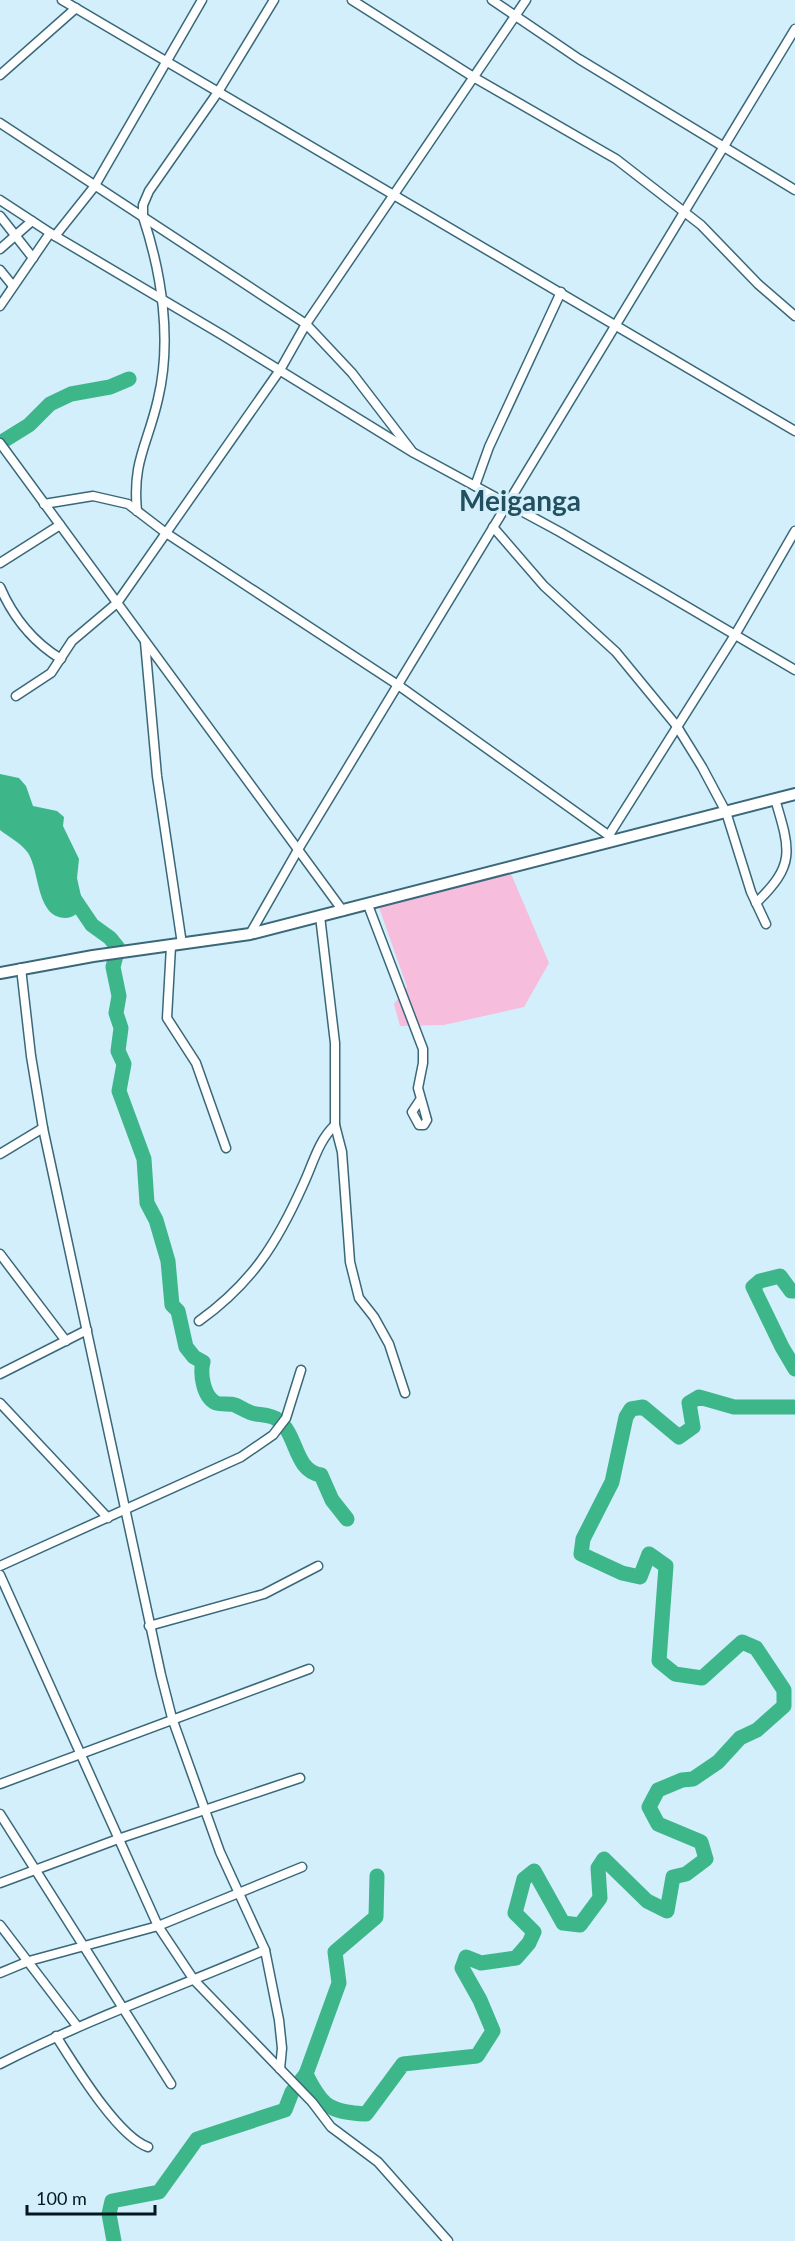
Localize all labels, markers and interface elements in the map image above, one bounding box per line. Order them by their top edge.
district label: Meiganga [459,483,581,517]
scale bar [27,2178,154,2216]
text: 100 m [36,2187,87,2209]

